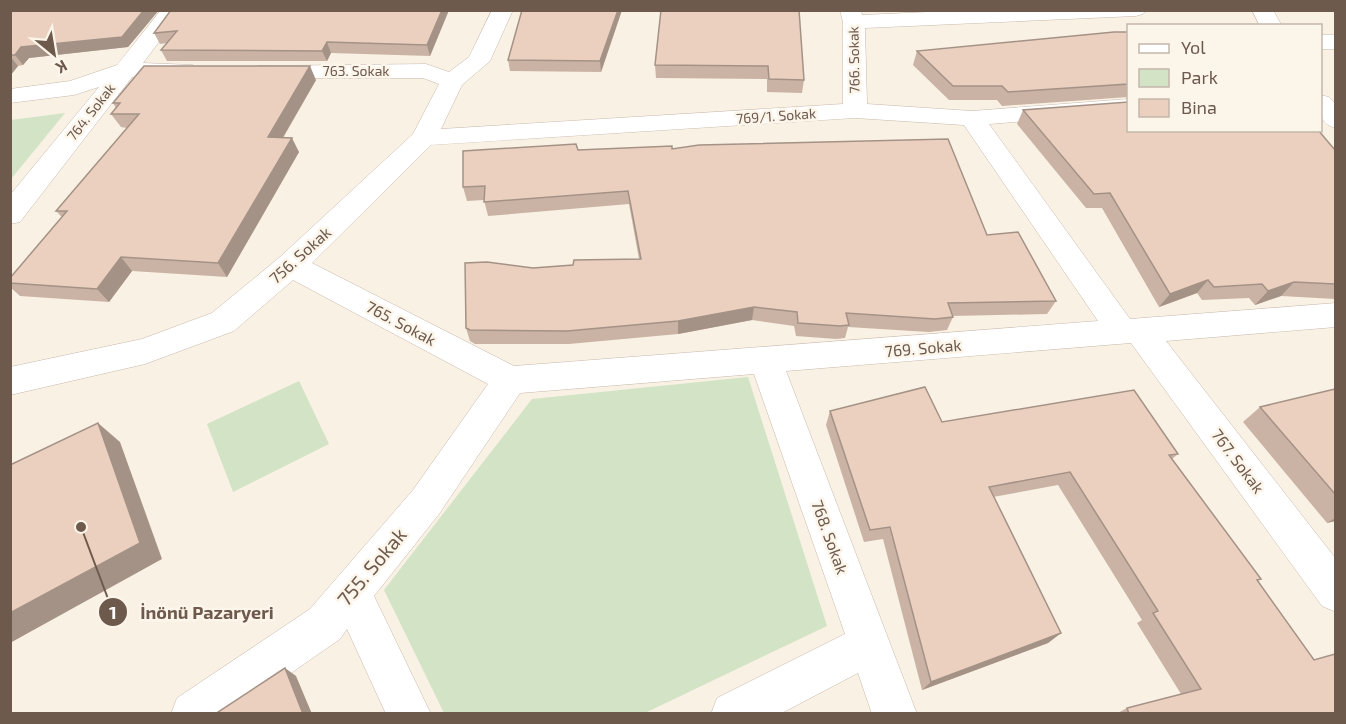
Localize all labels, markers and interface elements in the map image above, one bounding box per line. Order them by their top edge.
north arrow [24,24,84,84]
legend [1127,24,1322,132]
street label: 766. Sokak [844,26,863,94]
text: Yol [1181,36,1206,58]
text: K [52,57,71,79]
street label: 763. Sokak [322,62,390,79]
text: Park [1181,66,1218,88]
street label: 764. Sokak [63,80,118,144]
text: Bina [1181,96,1217,118]
street label: 769/1. Sokak [735,104,816,127]
street label: 756. Sokak [265,222,334,287]
street label: 765. Sokak [363,296,439,349]
street label: 769. Sokak [884,335,962,360]
street label: 767. Sokak [1208,425,1269,496]
street label: 768. Sokak [808,497,853,576]
street label: 755. Sokak [332,522,411,610]
callout: İnönü Pazaryeri [98,594,286,630]
text: 1 [109,601,117,623]
text: İnönü Pazaryeri [140,601,274,623]

